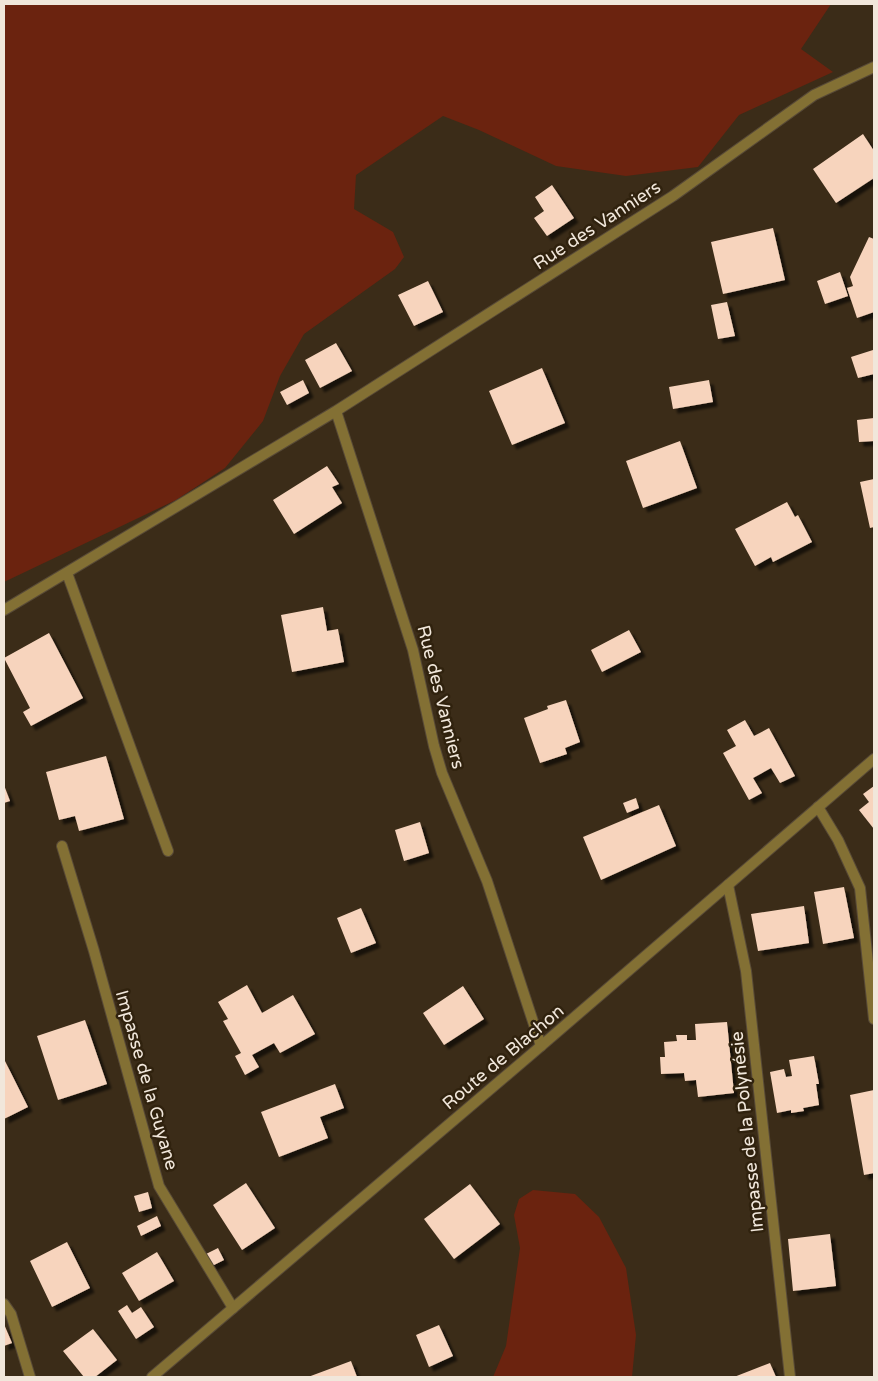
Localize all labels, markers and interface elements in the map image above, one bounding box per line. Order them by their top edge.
street label: Rue des Vanniers [529,176,665,274]
street label: Rue des Vanniers [413,623,469,771]
street label: Impasse de la Guyane [111,988,183,1172]
street label: Route de Blachon [438,1000,568,1114]
street label: Impasse de la Polynésie [726,1030,768,1234]

